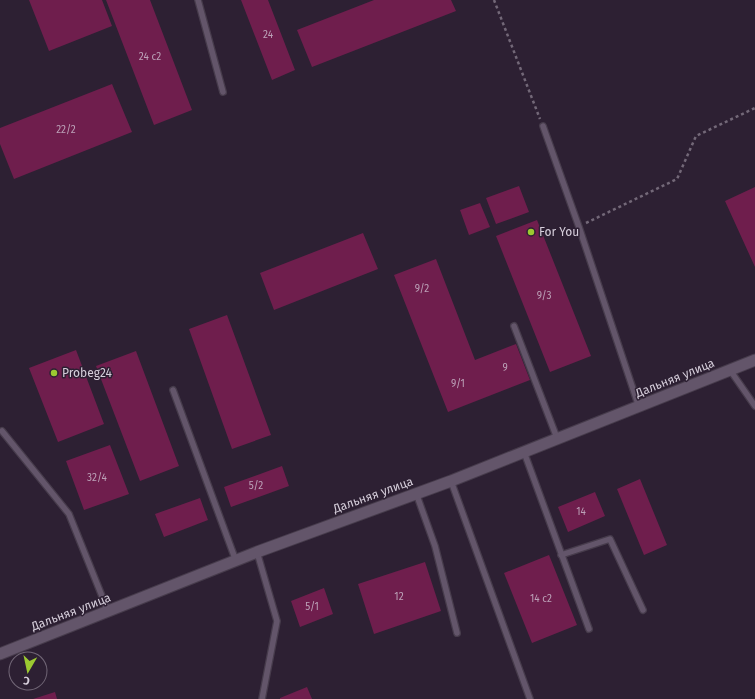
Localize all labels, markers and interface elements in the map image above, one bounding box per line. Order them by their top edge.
house number: 24 [263,29,274,41]
house number: 24 с2 [139,51,161,63]
house number: 22/2 [56,124,76,136]
place label: For You [539,225,579,239]
marker: For You [526,227,536,237]
house number: 9/2 [415,283,429,295]
house number: 9/3 [537,290,551,302]
street label: Дальняя улица [633,356,717,401]
house number: 9 [502,362,508,374]
place label: Probeg24 [62,366,113,380]
marker: Probeg24 [49,368,59,378]
house number: 9/1 [451,378,465,390]
house number: 32/4 [87,472,108,484]
street label: Дальняя улица [330,474,415,516]
house number: 5/2 [249,480,263,492]
house number: 14 [576,506,587,518]
street label: Дальняя улица [28,590,113,634]
house number: 12 [394,591,404,603]
house number: 14 с2 [530,593,552,605]
house number: 5/1 [305,601,319,613]
north arrow [8,651,48,691]
text: С [22,673,31,687]

